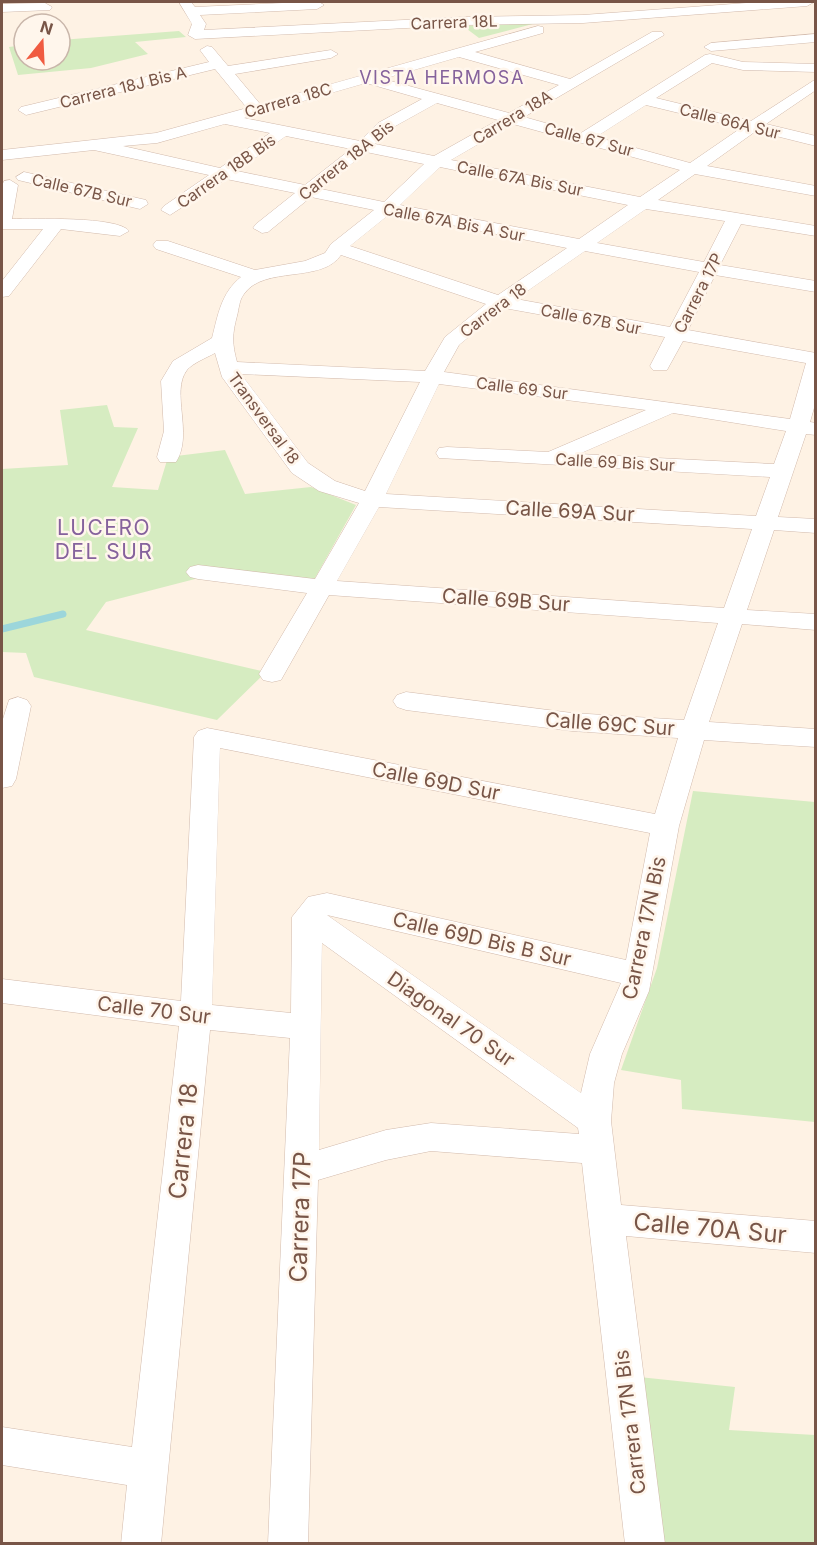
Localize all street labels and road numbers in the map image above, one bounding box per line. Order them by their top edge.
street label: Carrera 18L [410,10,498,34]
street label: Carrera 18J Bis A [58,62,188,112]
street label: Carrera 18C [242,78,334,122]
street label: Carrera 18A [469,86,555,148]
street label: Calle 66A Sur [677,99,783,143]
street label: Carrera 18A Bis [295,116,397,204]
street label: Calle 67 Sur [542,118,636,160]
street label: Carrera 18B Bis [173,130,279,212]
street label: Calle 67A Bis Sur [455,156,585,200]
street label: Calle 67B Sur [30,169,134,211]
street label: Calle 67A Bis A Sur [382,198,526,246]
street label: Carrera 17P [669,250,727,336]
street label: Carrera 18 [456,279,530,341]
street label: Calle 67B Sur [539,299,643,339]
street label: Transversal 18 [224,368,304,468]
street label: Calle 69 Sur [475,372,569,404]
street label: Calle 69 Bis Sur [555,449,675,475]
street label: Calle 69A Sur [505,496,636,526]
street label: Calle 69B Sur [441,584,571,616]
street label: Calle 69C Sur [544,707,676,741]
street label: Calle 69D Sur [370,757,502,805]
street label: Carrera 17N Bis [617,854,671,1002]
street label: Calle 69D Bis B Sur [390,907,574,971]
street label: Diagonal 70 Sur [383,966,520,1072]
street label: Calle 70 Sur [96,991,213,1029]
street label: Carrera 18 [162,1081,204,1201]
street label: Carrera 17P [283,1151,317,1283]
street label: Calle 70A Sur [632,1207,788,1249]
street label: Carrera 17N Bis [609,1348,651,1496]

